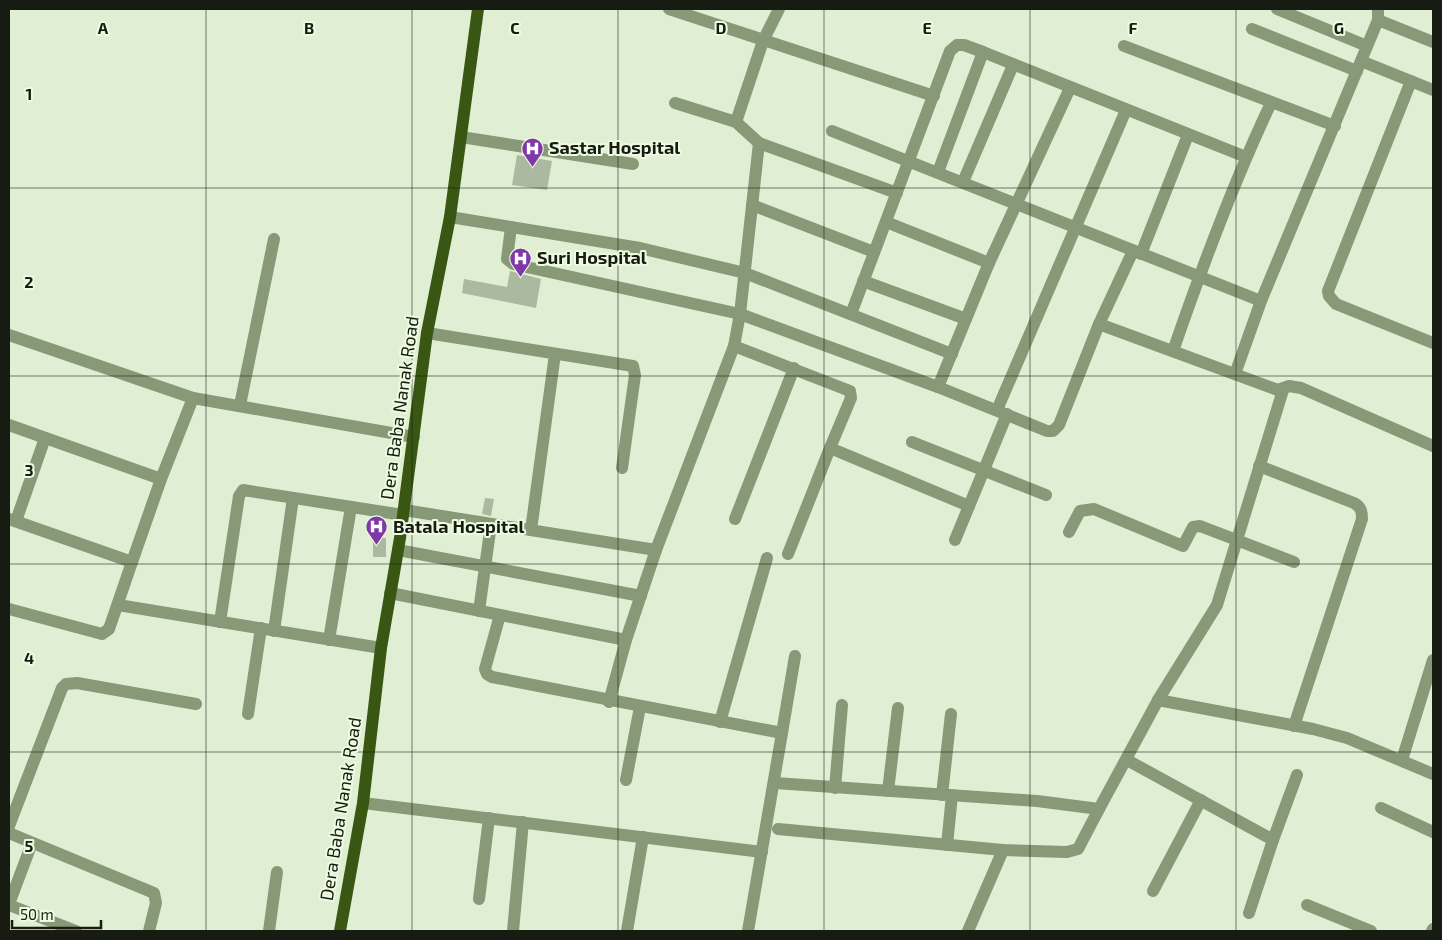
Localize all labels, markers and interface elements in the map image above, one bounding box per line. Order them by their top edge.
text: A [98,18,109,37]
text: B [304,18,314,37]
text: C [510,18,520,37]
text: D [716,18,727,37]
text: E [922,18,932,37]
text: F [1129,18,1138,37]
text: G [1334,18,1344,37]
text: 1 [26,84,32,103]
hospital icon: Sastar Hospital [521,136,545,167]
place label: Sastar Hospital [549,136,680,158]
hospital icon: Suri Hospital [509,246,533,277]
place label: Suri Hospital [537,246,647,268]
text: 2 [24,272,34,291]
street label: Dera Baba Nanak Road [375,315,423,501]
text: 3 [24,460,34,479]
hospital icon: Batala Hospital [365,515,389,546]
place label: Batala Hospital [393,515,524,537]
text: 4 [24,648,34,667]
street label: Dera Baba Nanak Road [315,716,365,902]
text: 5 [25,836,34,855]
scale bar [12,898,101,930]
text: 50 m [20,905,54,923]

